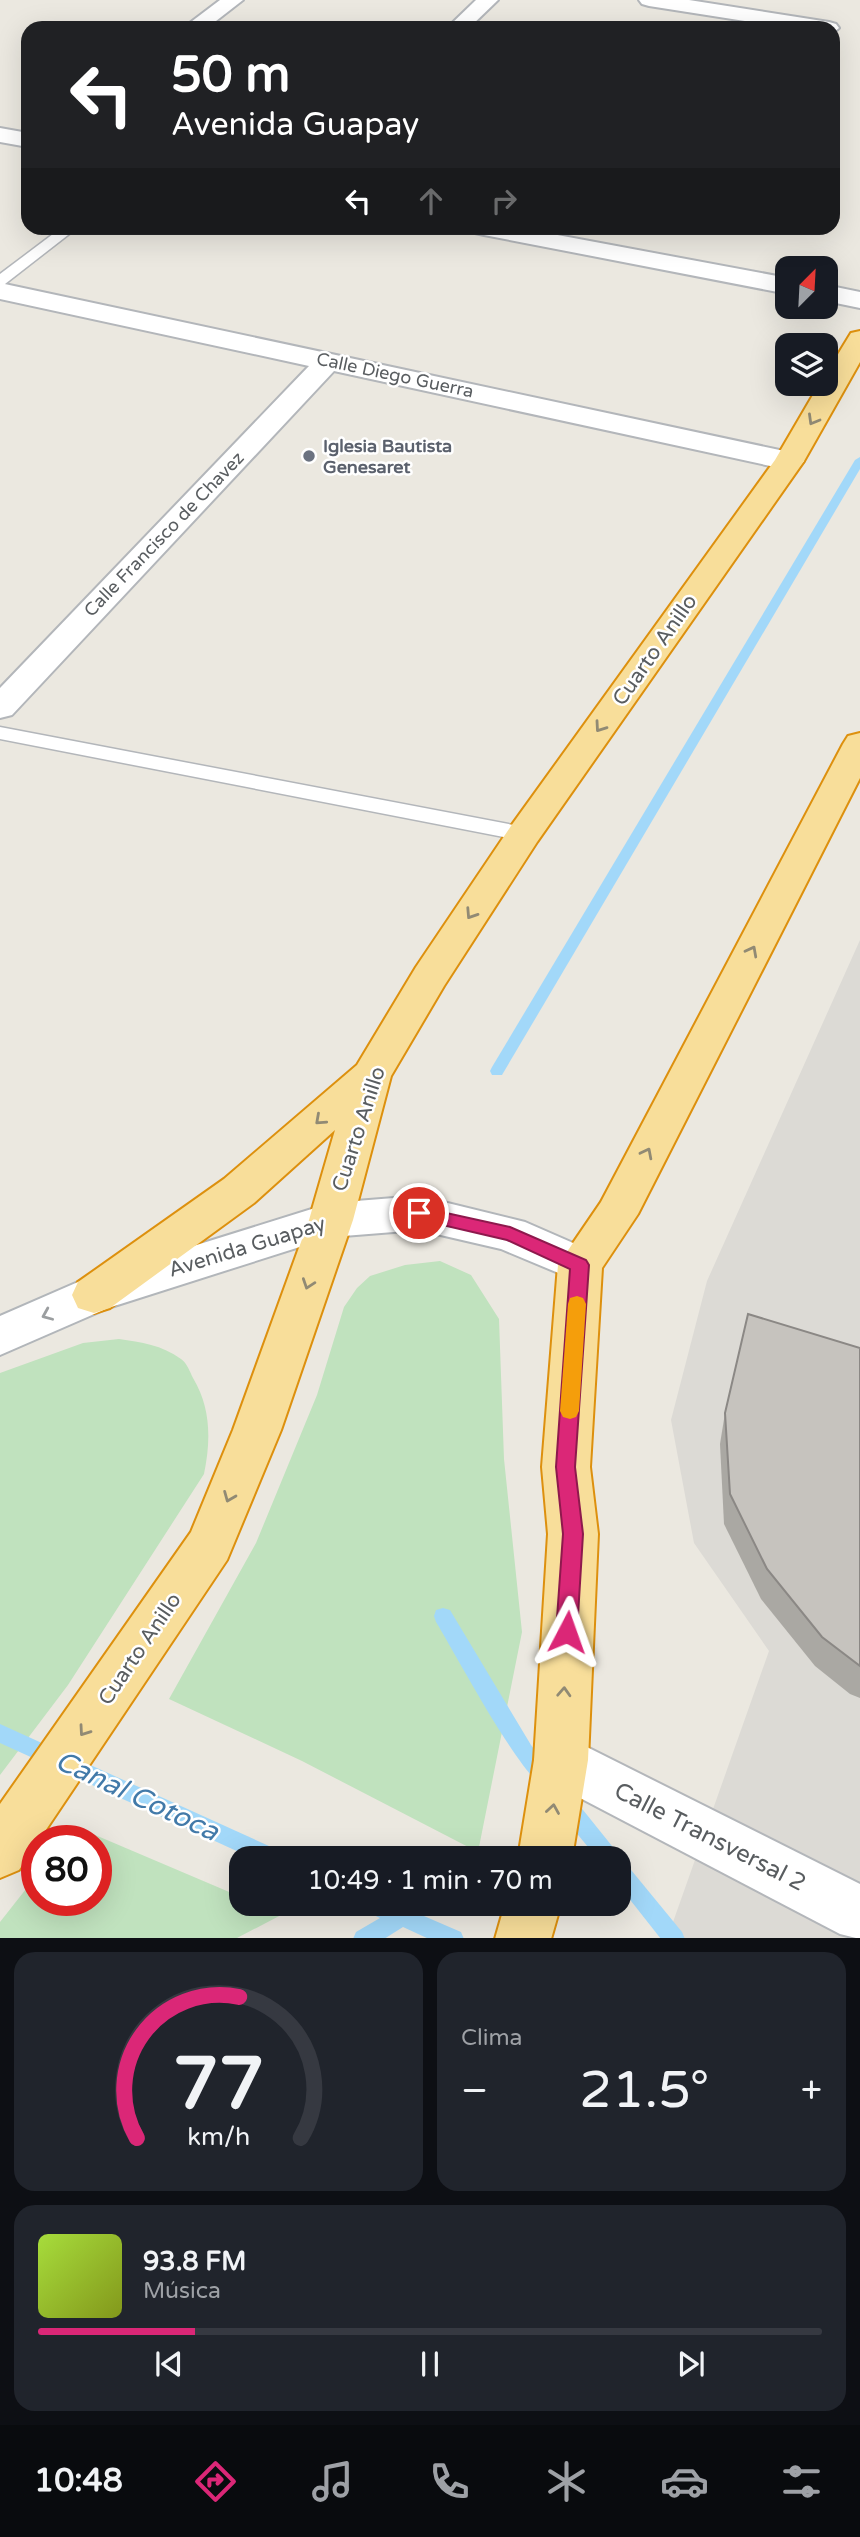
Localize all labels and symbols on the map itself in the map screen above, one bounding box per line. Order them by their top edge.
north arrow [775,256,838,318]
street label: Calle Diego Guerra [314,348,476,402]
one-way arrow [809,412,822,425]
place label: Iglesia Bautista Genesaret [323,435,452,478]
street label: Calle Francisco de Chavez [79,447,249,621]
marker: Iglesia Bautista Genesaret [301,448,317,464]
street label: Cuarto Anillo [608,590,702,710]
one-way arrow [596,719,608,732]
one-way arrow [466,907,479,920]
one-way arrow [744,946,757,959]
street label: Cuarto Anillo [327,1063,391,1195]
one-way arrow [315,1112,328,1124]
one-way arrow [638,1148,652,1160]
pin [389,1183,449,1243]
street label: Avenida Guapay [165,1211,329,1283]
one-way arrow [302,1277,316,1290]
one-way arrow [42,1307,54,1321]
one-way arrow [224,1491,238,1503]
street label: Cuarto Anillo [93,1588,187,1710]
position arrow [530,1595,604,1669]
one-way arrow [557,1686,572,1697]
one-way arrow [80,1723,92,1736]
water label: Canal Cotoca [50,1743,225,1849]
street label: Calle Transversal 2 [609,1776,811,1898]
one-way arrow [545,1803,560,1815]
speed limit sign: 80 [21,1825,112,1916]

